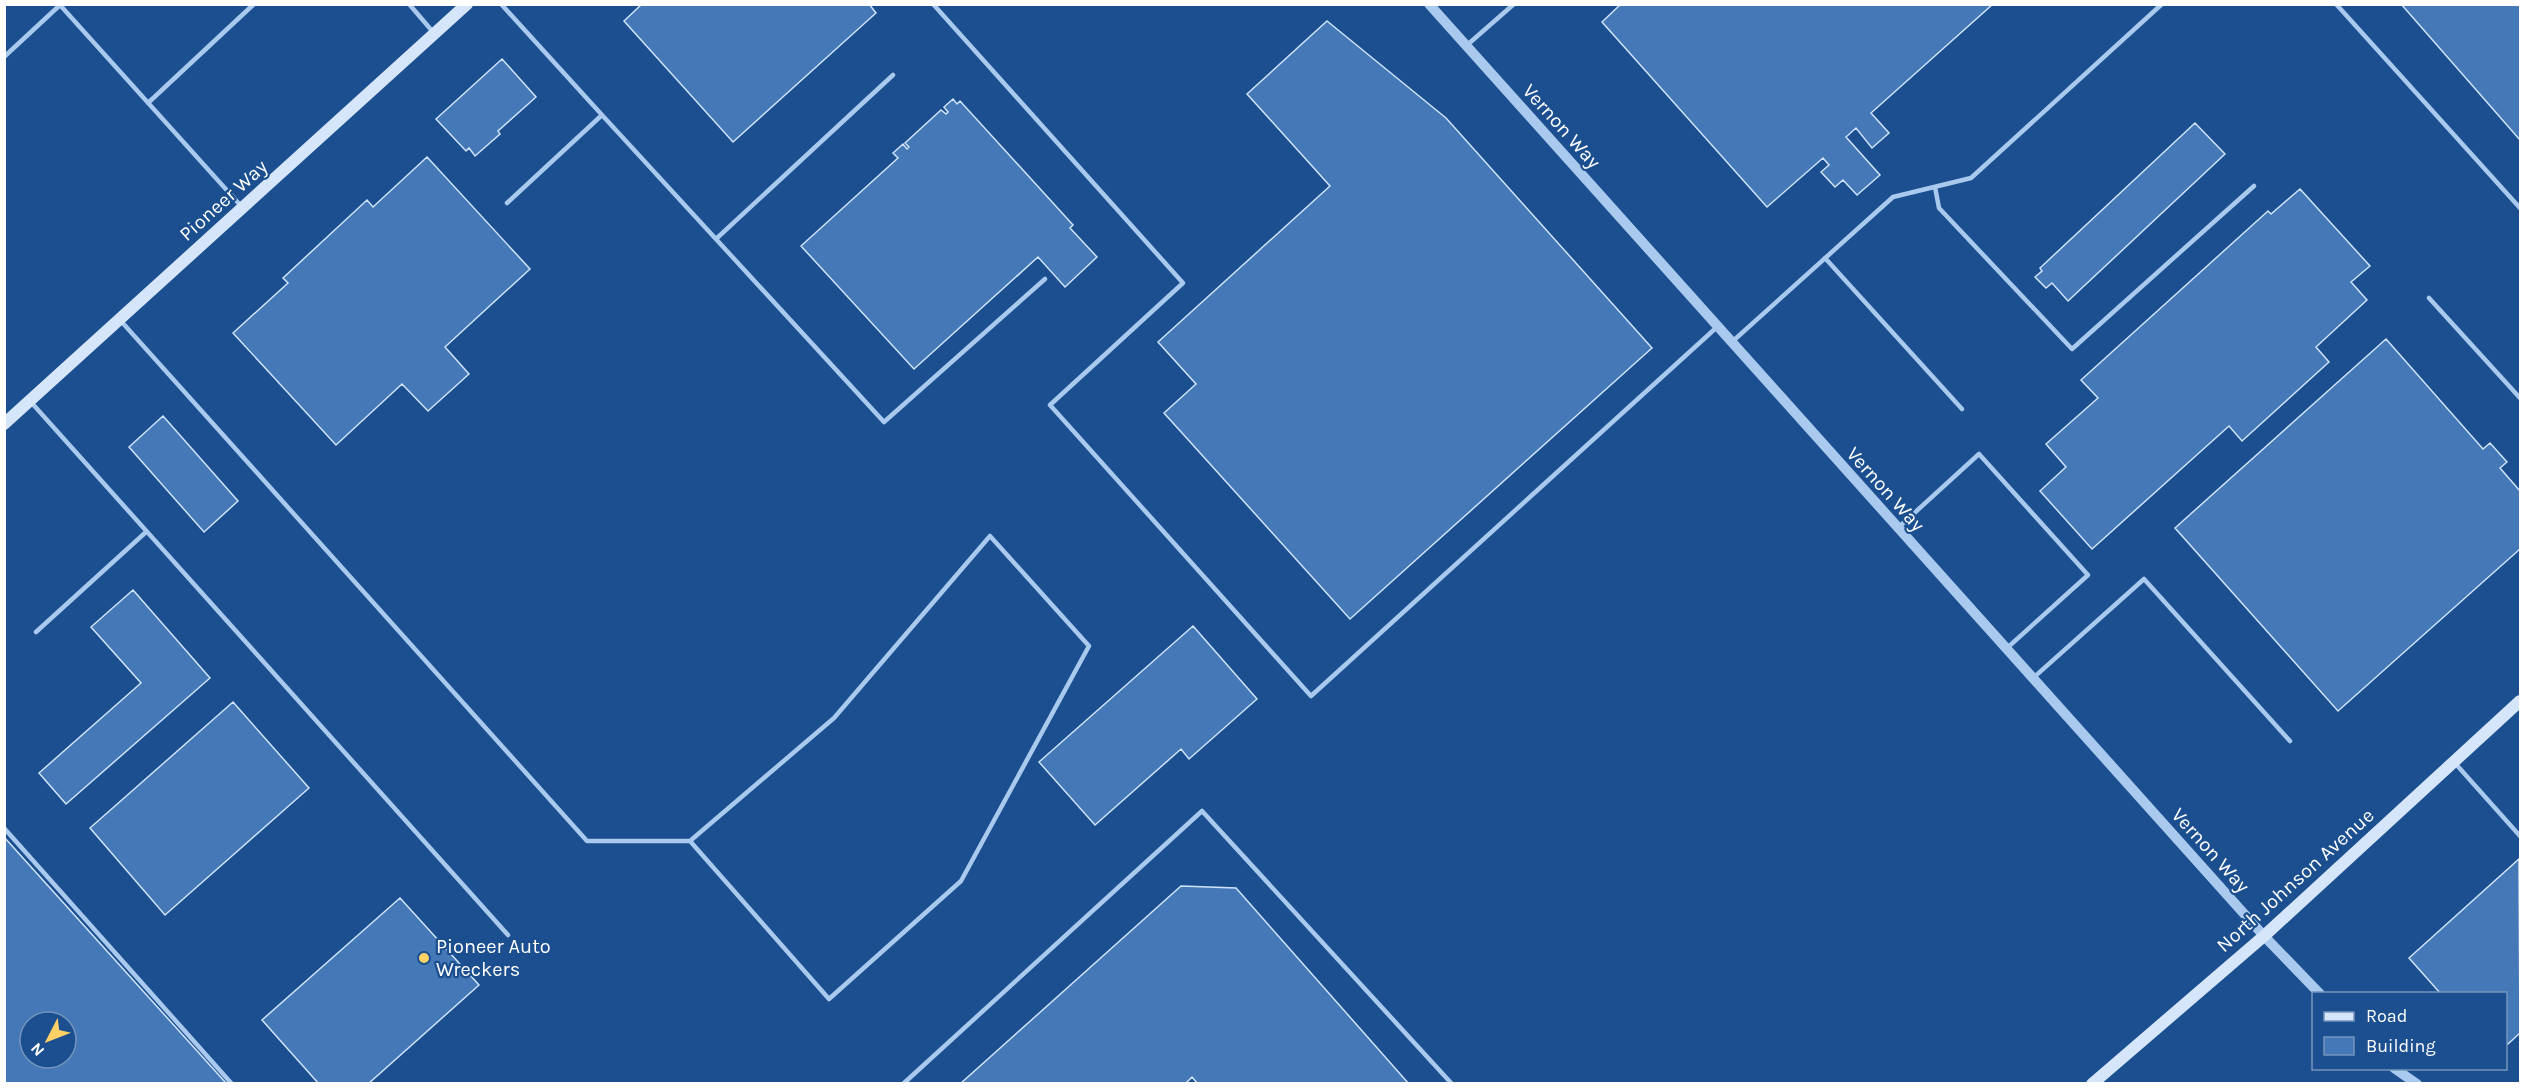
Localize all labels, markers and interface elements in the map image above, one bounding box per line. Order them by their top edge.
street label: Vernon Way [1518,79,1605,173]
street label: Pioneer Way [175,155,272,246]
street label: Vernon Way [1842,442,1929,536]
street label: Vernon Way [2167,803,2254,897]
street label: North Johnson Avenue [2212,804,2379,957]
place label: Pioneer Auto Wreckers [436,935,551,981]
marker: Pioneer Auto Wreckers [417,951,431,965]
legend [2312,992,2507,1070]
text: Road [2366,1005,2407,1027]
north arrow [18,1010,78,1070]
text: Building [2366,1035,2436,1057]
text: N [26,1039,48,1060]

